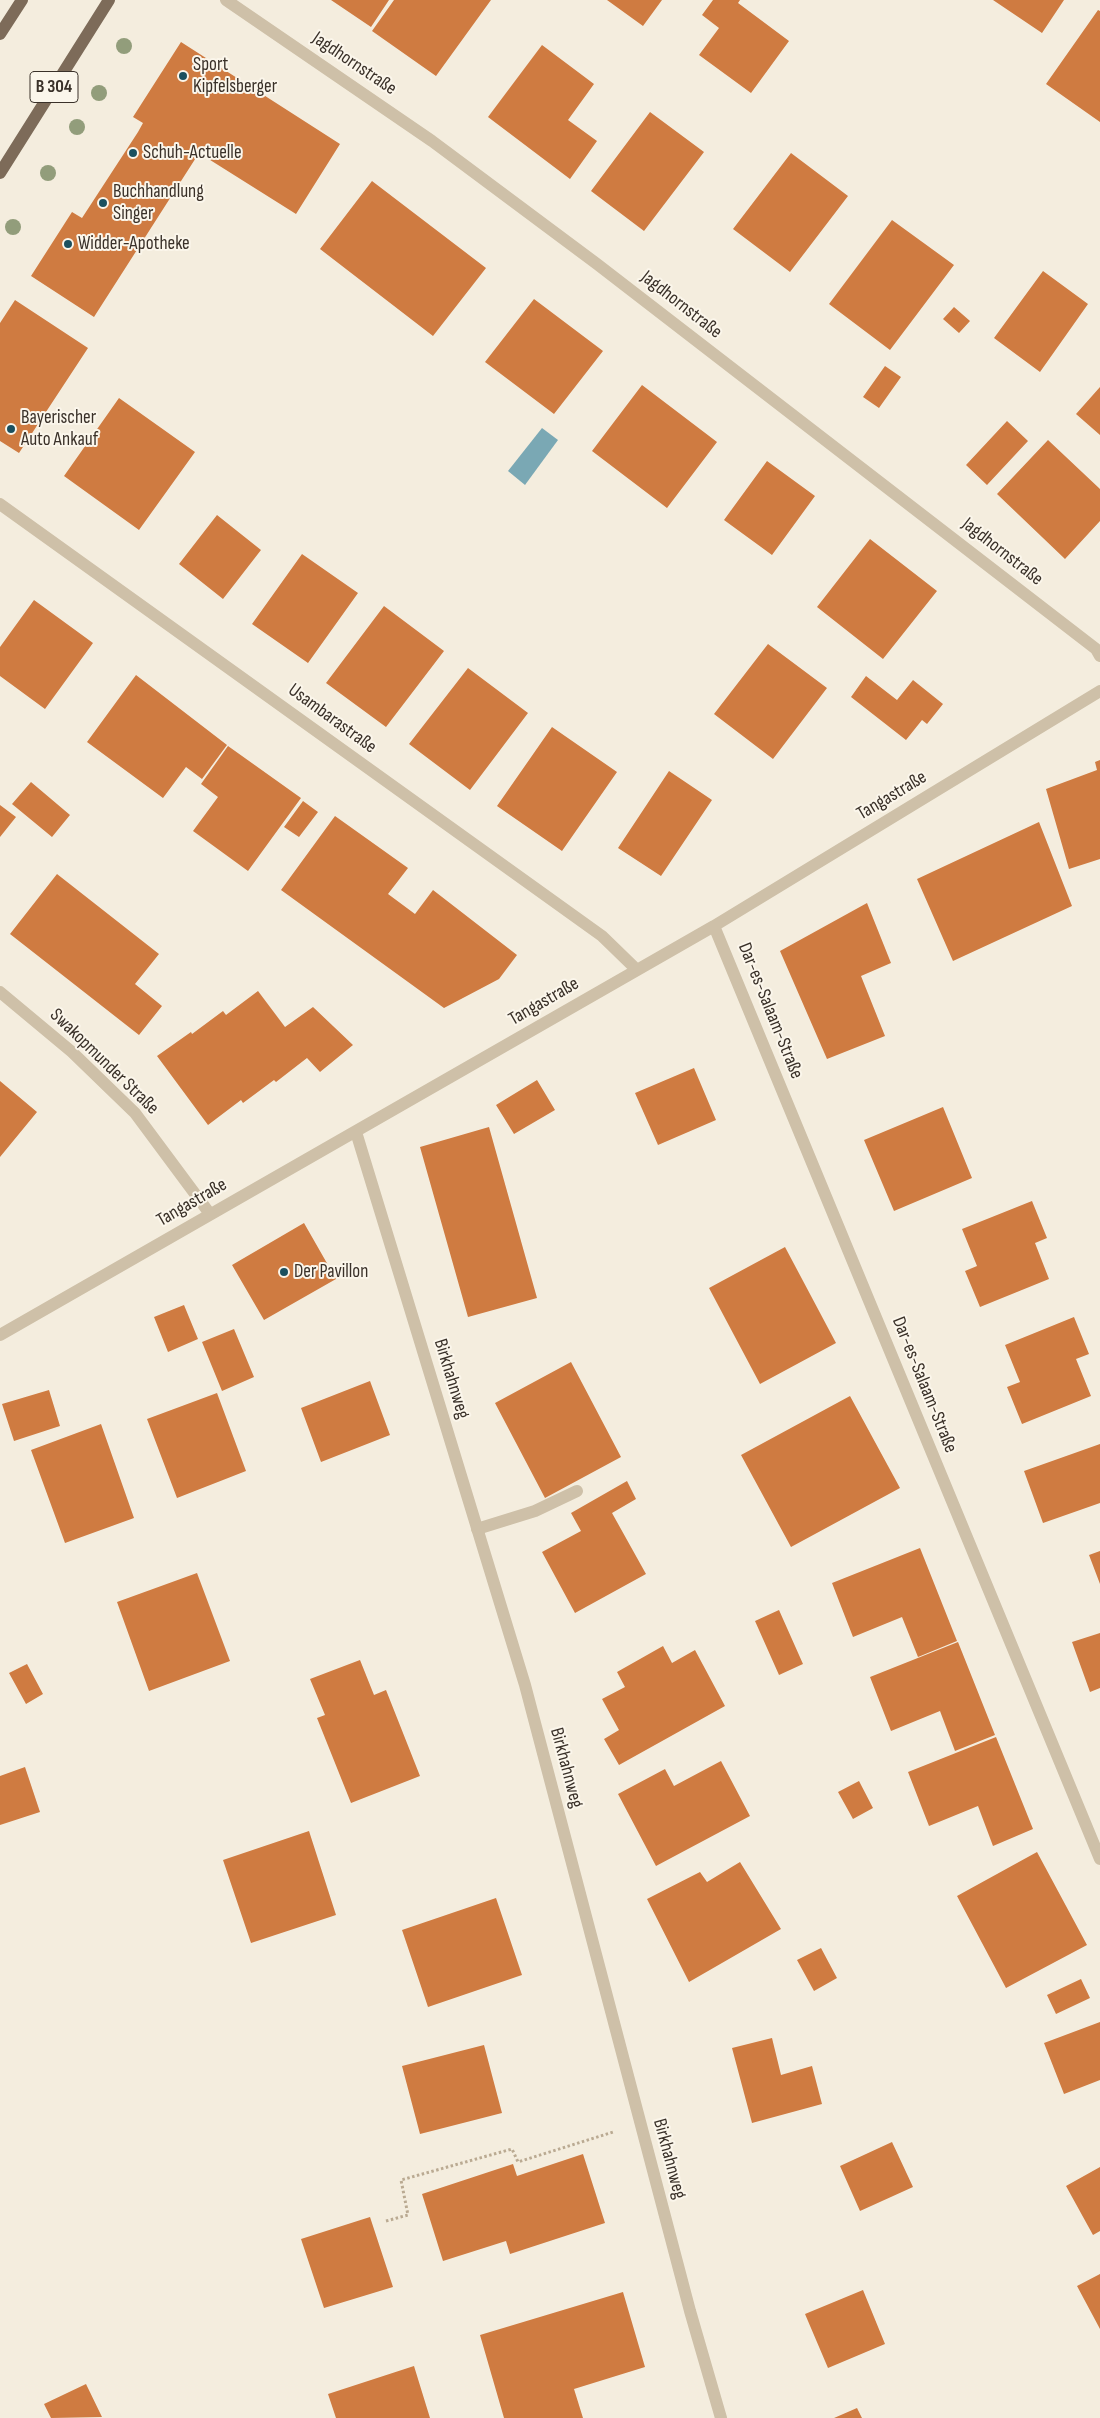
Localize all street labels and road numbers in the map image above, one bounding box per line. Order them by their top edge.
street label: Jagdhornstraße [307,27,401,101]
road number: B 304 [30,72,78,102]
street label: Jagdhornstraße [636,266,726,344]
street label: Jagdhornstraße [957,513,1047,591]
street label: Usambarastraße [283,679,381,759]
street label: Tangastraße [853,766,931,826]
street label: Dar-es-Salaam-Straße [732,940,808,1082]
street label: Tangastraße [505,973,583,1031]
street label: Swakopmunder Straße [45,1004,163,1120]
street label: Tangastraße [153,1174,231,1232]
street label: Dar-es-Salaam-Straße [886,1314,962,1456]
street label: Birkhahnweg [428,1336,474,1422]
street label: Birkhahnweg [544,1725,588,1811]
street label: Birkhahnweg [647,2116,691,2202]

